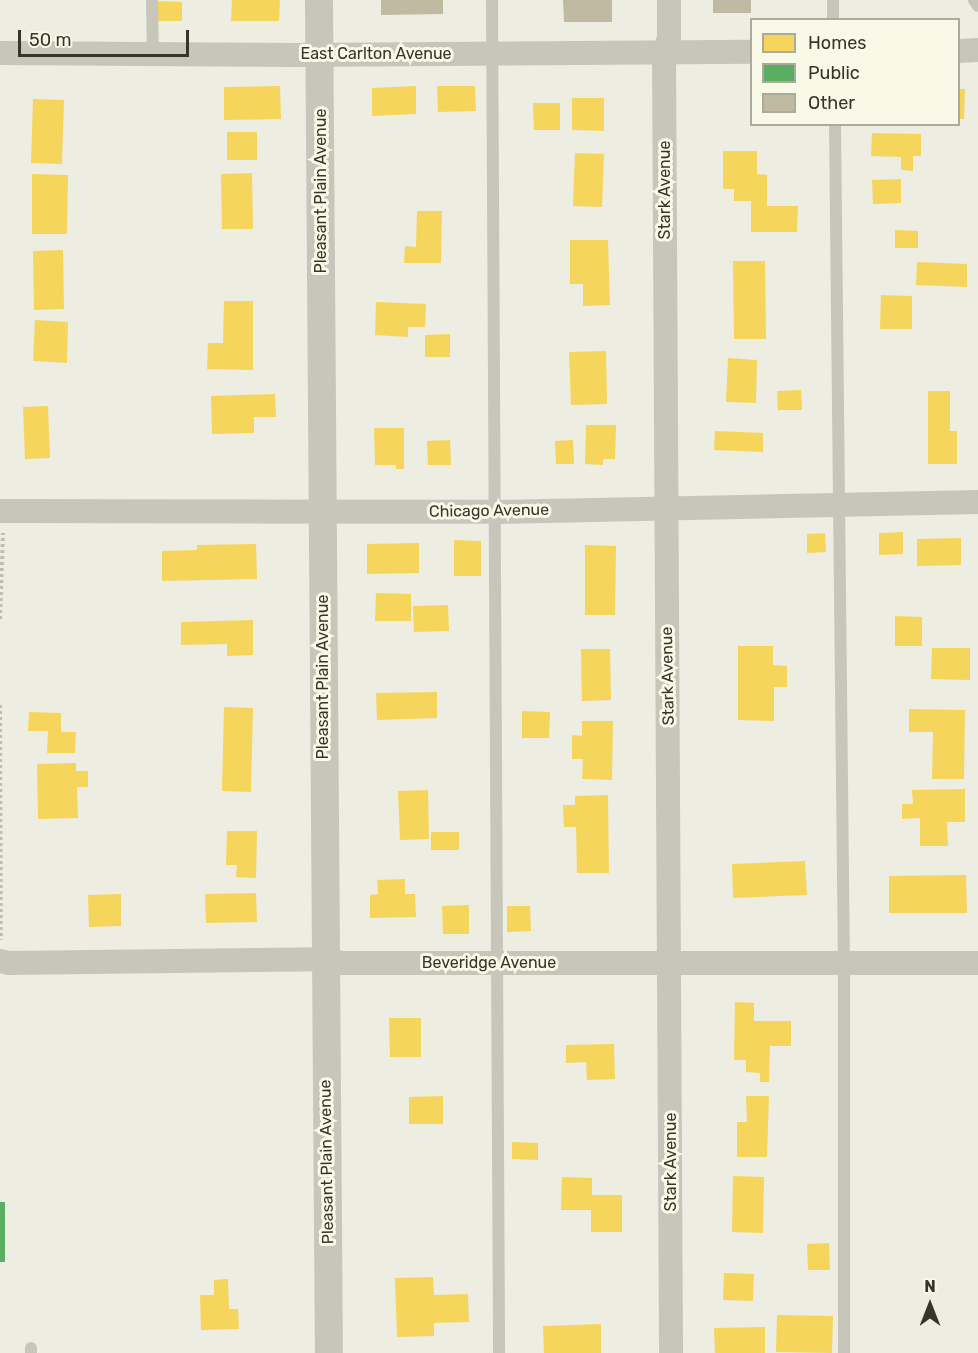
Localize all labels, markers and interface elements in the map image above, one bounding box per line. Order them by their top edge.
scale bar [21,18,192,56]
legend [750,18,960,126]
text: 50 m [29,29,72,51]
text: Homes [808,32,866,54]
street label: East Carlton Avenue [300,44,452,64]
text: Public [808,62,860,84]
text: Other [808,92,855,114]
street label: Pleasant Plain Avenue [311,108,331,274]
street label: Stark Avenue [655,140,675,240]
street label: Chicago Avenue [429,500,549,522]
street label: Pleasant Plain Avenue [313,594,333,760]
street label: Stark Avenue [658,626,678,726]
street label: Beveridge Avenue [422,953,556,973]
street label: Pleasant Plain Avenue [316,1079,338,1245]
street label: Stark Avenue [661,1112,681,1212]
north arrow [900,1275,960,1335]
text: N [924,1277,936,1296]

